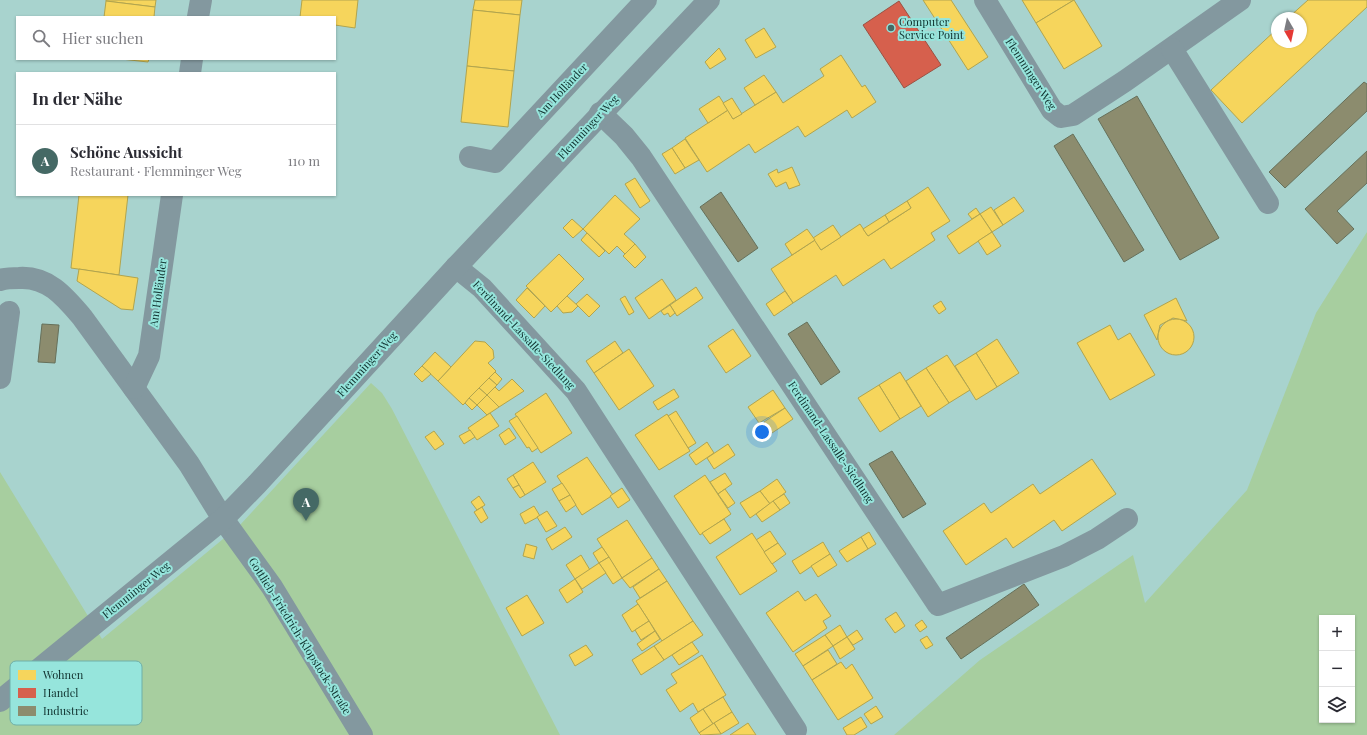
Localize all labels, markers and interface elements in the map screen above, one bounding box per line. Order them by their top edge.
north arrow [1271,12,1307,48]
place label: Computer Service Point [899,14,964,42]
search box [16,16,336,60]
marker: Computer Service Point [886,23,896,33]
icon: search [30,27,52,49]
text: Hier suchen [62,28,144,48]
street label: Flemminger Weg [1003,35,1060,113]
street label: Am Holländer [532,59,591,121]
text: In der Nähe [32,87,123,109]
street label: Flemminger Weg [554,91,622,162]
text: Schöne Aussicht [70,142,183,162]
text: A [41,152,49,169]
text: 110 m [288,152,320,169]
text: Restaurant · Flemminger Weg [70,162,242,179]
street label: Am Holländer [145,258,170,329]
street label: Ferdinand-Lassalle-Siedlung [470,277,579,392]
street label: Flemminger Weg [333,328,400,399]
street label: Ferdinand-Lassalle-Siedlung [785,378,878,506]
your location [752,422,772,442]
pin: A [293,488,319,521]
street label: Gottlieb-Friedrich-Klopstock-Straße [246,554,355,717]
street label: Flemminger Weg [99,558,173,622]
map controls [1319,615,1355,723]
button: + [1319,615,1355,651]
button: − [1319,651,1355,687]
legend [10,661,142,725]
text: Wohnen [42,667,84,682]
text: Handel [43,685,78,700]
button: layers [1319,687,1355,723]
text: Industrie [43,703,89,718]

